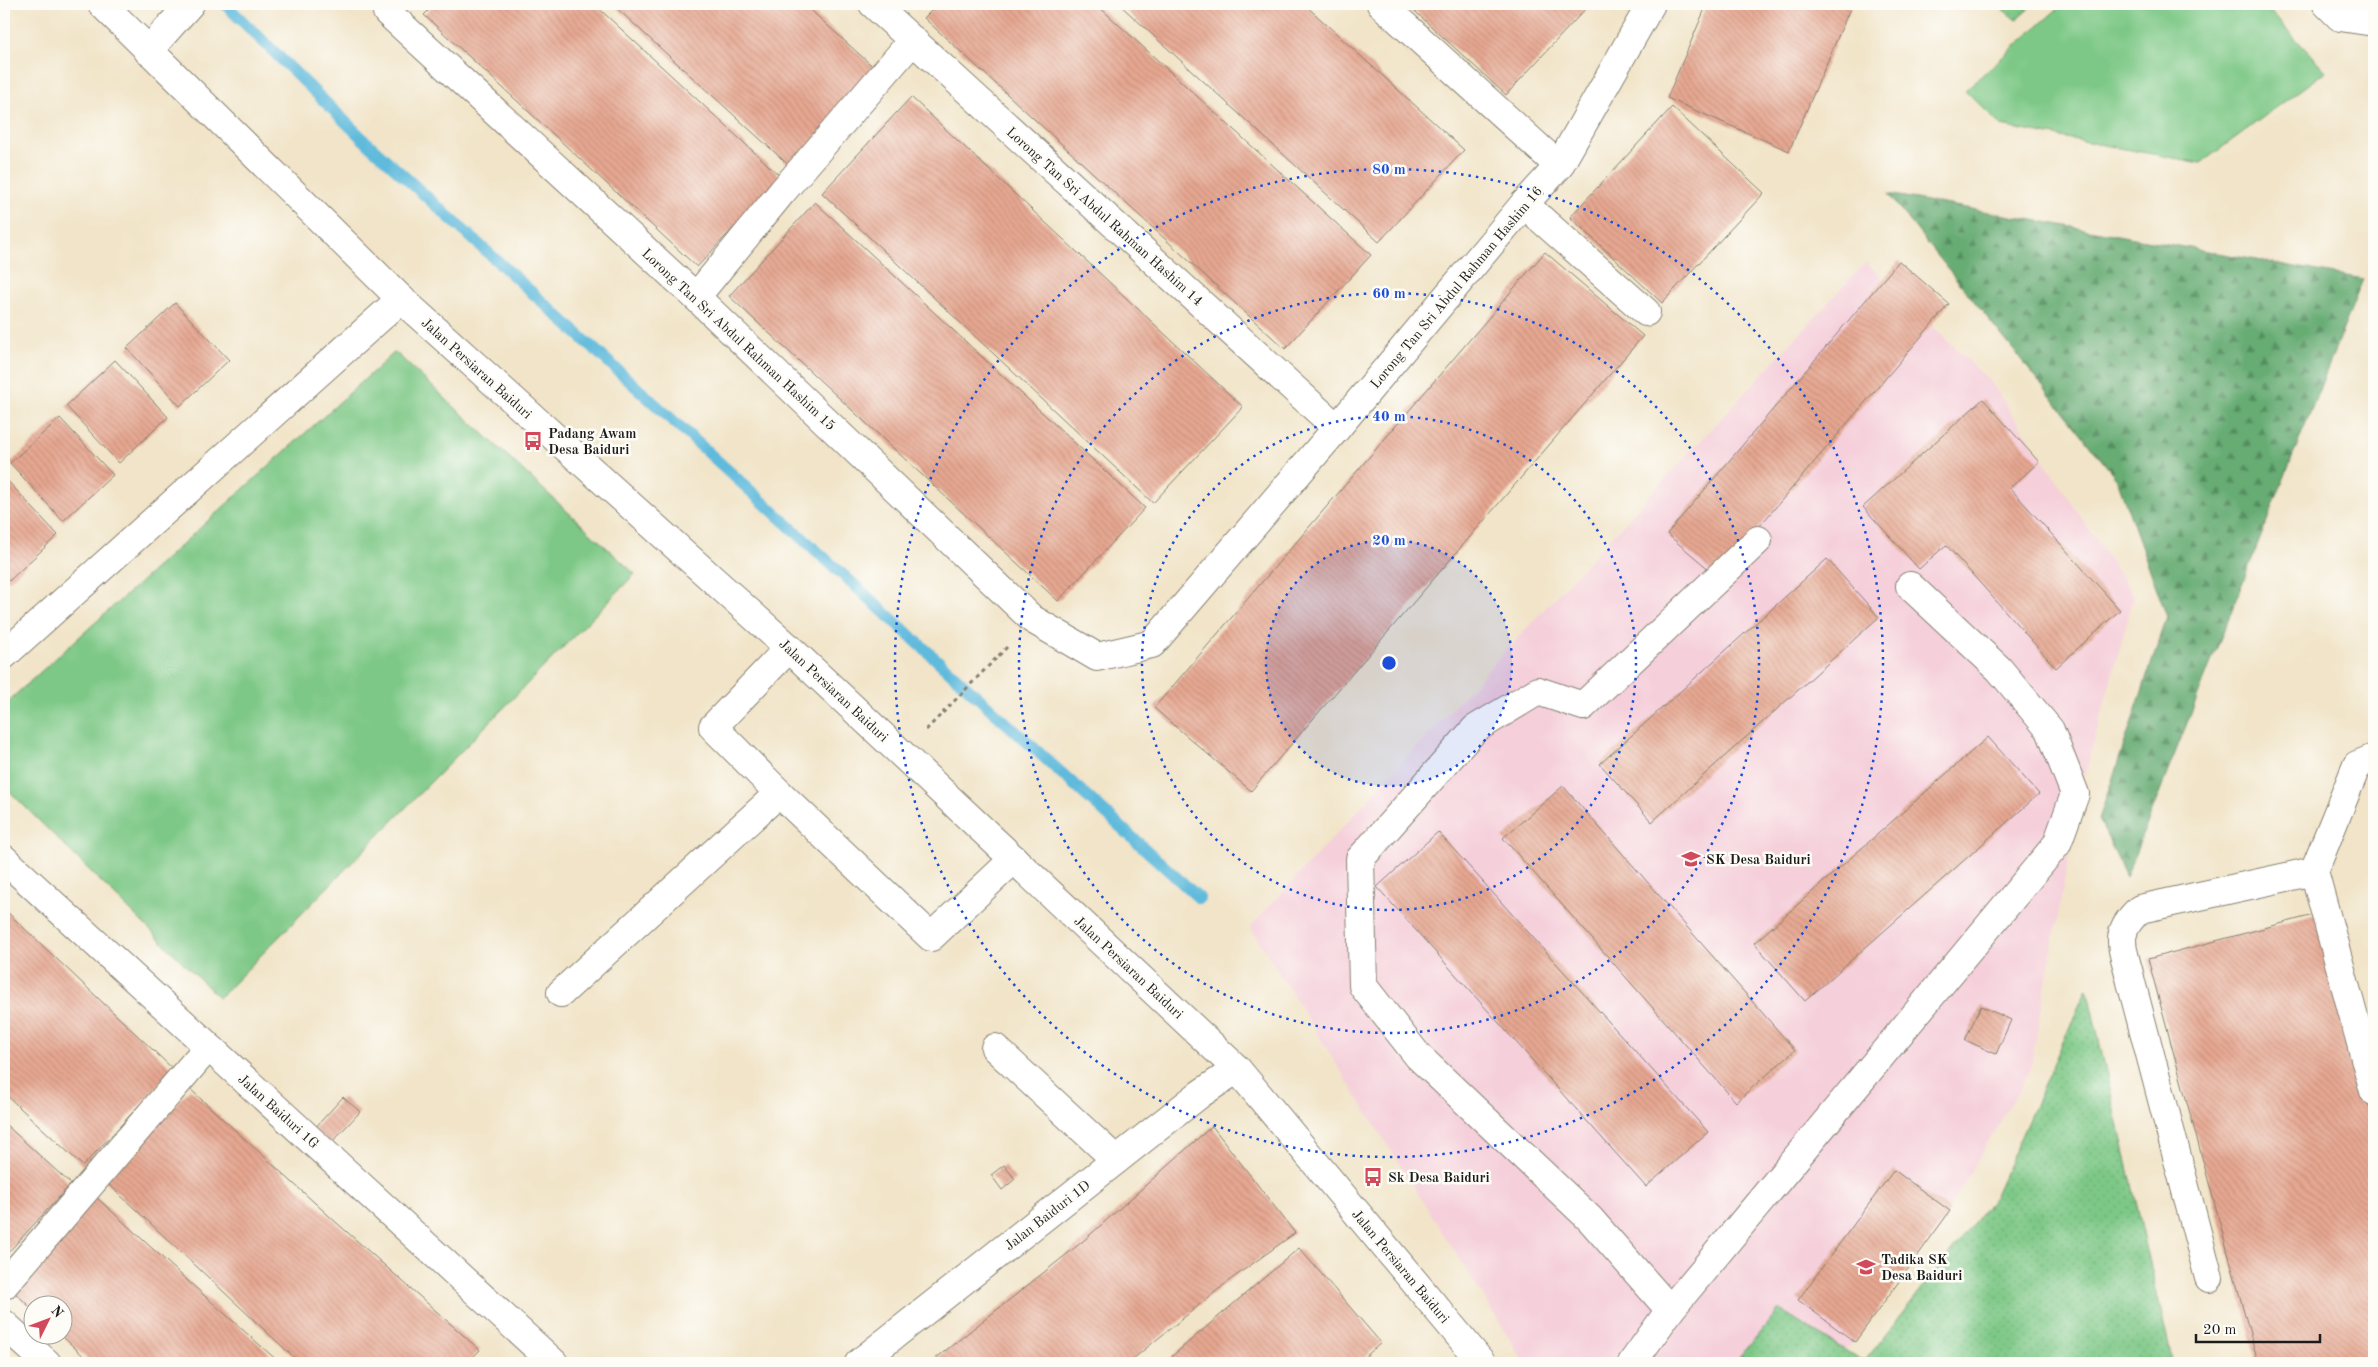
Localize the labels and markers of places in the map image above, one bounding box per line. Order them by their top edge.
place label: Padang Awam Desa Baiduri [548,427,636,457]
bus stop icon: Padang Awam Desa Baiduri [522,430,544,452]
centre of rings [1380,654,1398,672]
school or university icon: SK Desa Baiduri [1680,848,1702,870]
place label: SK Desa Baiduri [1706,853,1811,867]
bus stop icon: Sk Desa Baiduri [1362,1166,1384,1188]
place label: Sk Desa Baiduri [1388,1171,1490,1185]
place label: Tadika SK Desa Baiduri [1881,1253,1962,1283]
school or university icon: Tadika SK Desa Baiduri [1855,1256,1877,1278]

